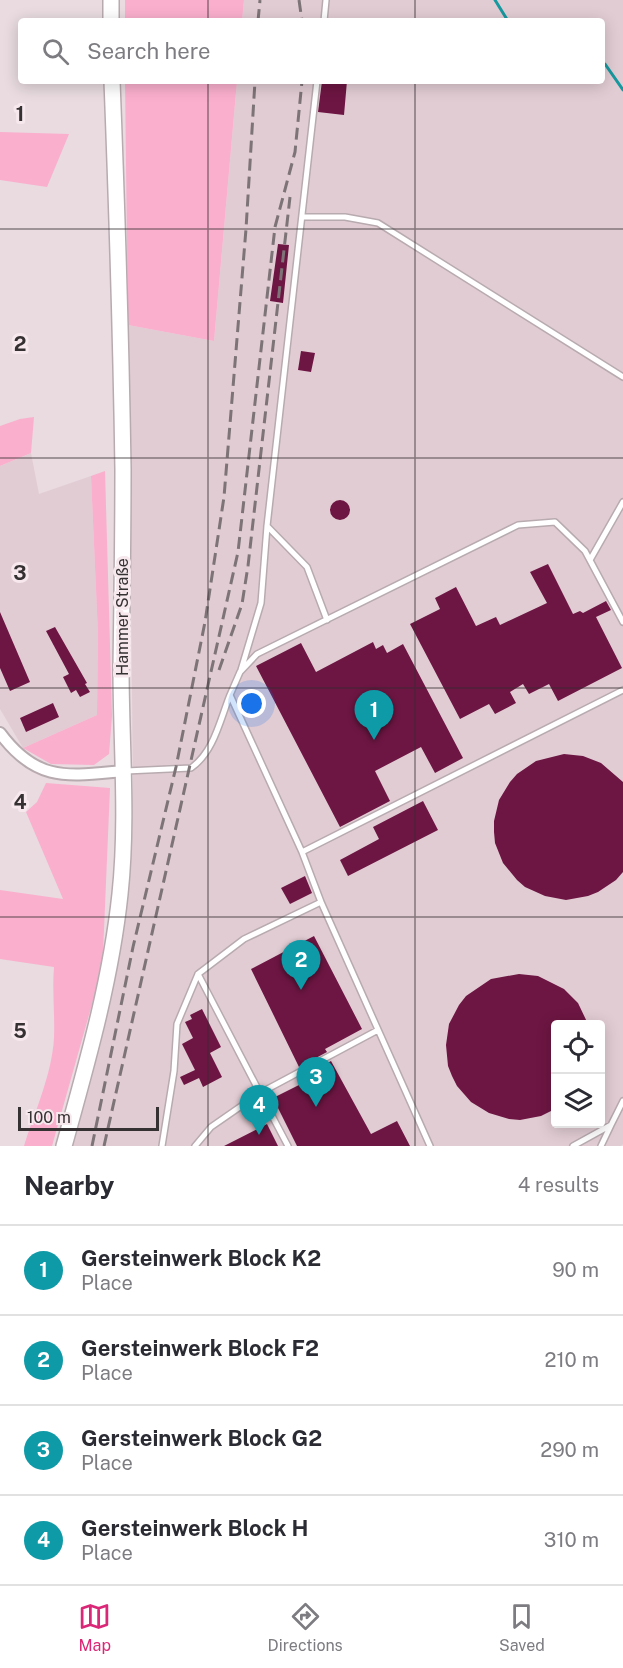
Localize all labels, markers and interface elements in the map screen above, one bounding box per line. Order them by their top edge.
search box [18,18,605,84]
icon: search [39,35,72,68]
text: Search here [87,38,211,64]
text: 1 [16,102,24,126]
text: 2 [14,332,26,356]
street label: Hammer Straße [113,558,132,676]
text: 3 [13,561,27,585]
your location [237,689,266,718]
pin: 1 [354,690,394,740]
text: 4 [13,790,27,814]
pin: 2 [282,940,320,990]
text: 5 [13,1019,27,1043]
map controls [551,1020,605,1128]
button: locate [551,1020,605,1074]
pin: 3 [296,1058,336,1107]
button: layers [551,1074,605,1128]
pin: 4 [240,1086,278,1135]
scale bar [18,1104,159,1132]
text: 100 m [27,1108,71,1127]
text: Nearby [24,1170,114,1201]
text: 4 results [518,1173,599,1197]
text: Gersteinwerk Block K2 [81,1245,321,1271]
text: 1 [39,1258,48,1282]
text: 90 m [552,1258,599,1282]
text: Place [81,1271,133,1295]
text: Gersteinwerk Block F2 [81,1335,319,1361]
text: 2 [37,1348,50,1372]
text: 210 m [545,1348,599,1372]
text: Place [81,1361,133,1385]
text: Gersteinwerk Block G2 [81,1425,322,1451]
text: 3 [37,1438,50,1462]
text: 290 m [540,1438,599,1462]
text: Place [81,1451,133,1475]
text: Gersteinwerk Block H [81,1515,308,1541]
text: 4 [37,1528,50,1552]
text: 310 m [544,1528,599,1552]
text: Place [81,1541,133,1565]
tab: Map [78,1600,111,1655]
tab: Directions [268,1600,343,1655]
tab: Saved [499,1600,545,1655]

